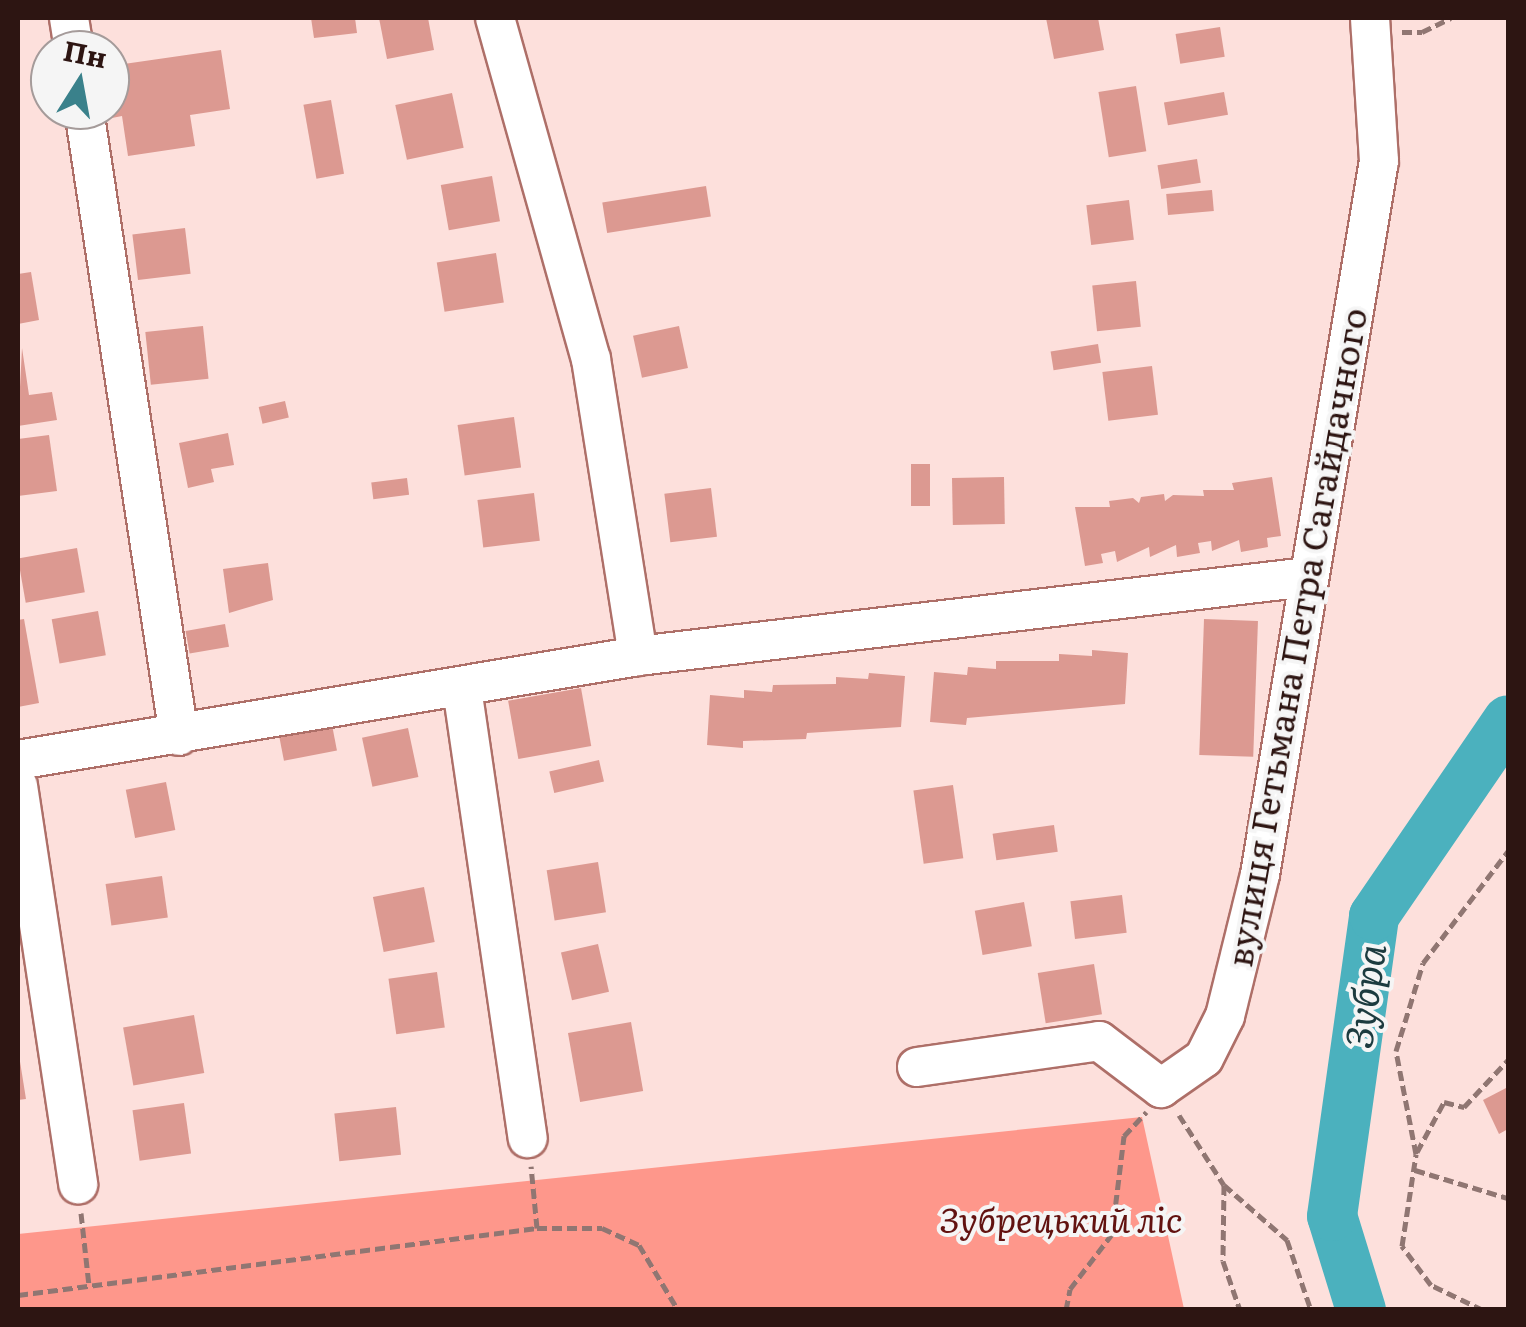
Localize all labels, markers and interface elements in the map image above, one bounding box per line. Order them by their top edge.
text: Пн [60,28,111,77]
north arrow [30,30,130,130]
street label: вулиця Гетьмана Петра Сагайдачного [1216,304,1374,970]
water label: Зубра [1333,941,1393,1051]
park label: Зубрецький ліс [939,1197,1183,1239]

